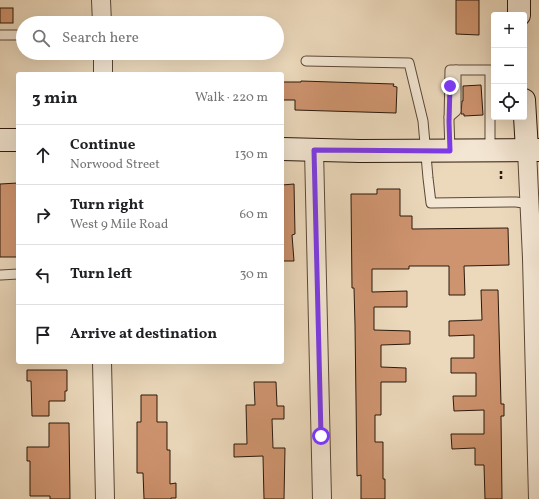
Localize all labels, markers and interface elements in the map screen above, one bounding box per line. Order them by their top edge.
map controls [491,12,527,120]
button: + [491,12,527,48]
search box [16,16,284,60]
icon: search [30,27,52,49]
text: Search here [62,28,139,49]
button: − [491,48,527,84]
route end [441,77,459,95]
button: locate [491,84,527,120]
text: 3 min [32,87,78,110]
text: Walk · 220 m [195,89,268,107]
text: Continue [70,135,135,156]
icon: ahead [32,144,54,166]
text: 130 m [235,146,268,164]
text: Norwood Street [70,156,160,174]
text: Turn right [70,195,144,216]
icon: right [32,204,54,226]
text: 60 m [240,206,268,224]
text: West 9 Mile Road [70,216,168,234]
icon: left [32,264,54,286]
text: Turn left [70,264,132,285]
text: 30 m [240,266,268,284]
icon: arrive [32,324,54,346]
text: Arrive at destination [70,324,217,345]
route start [312,427,330,445]

